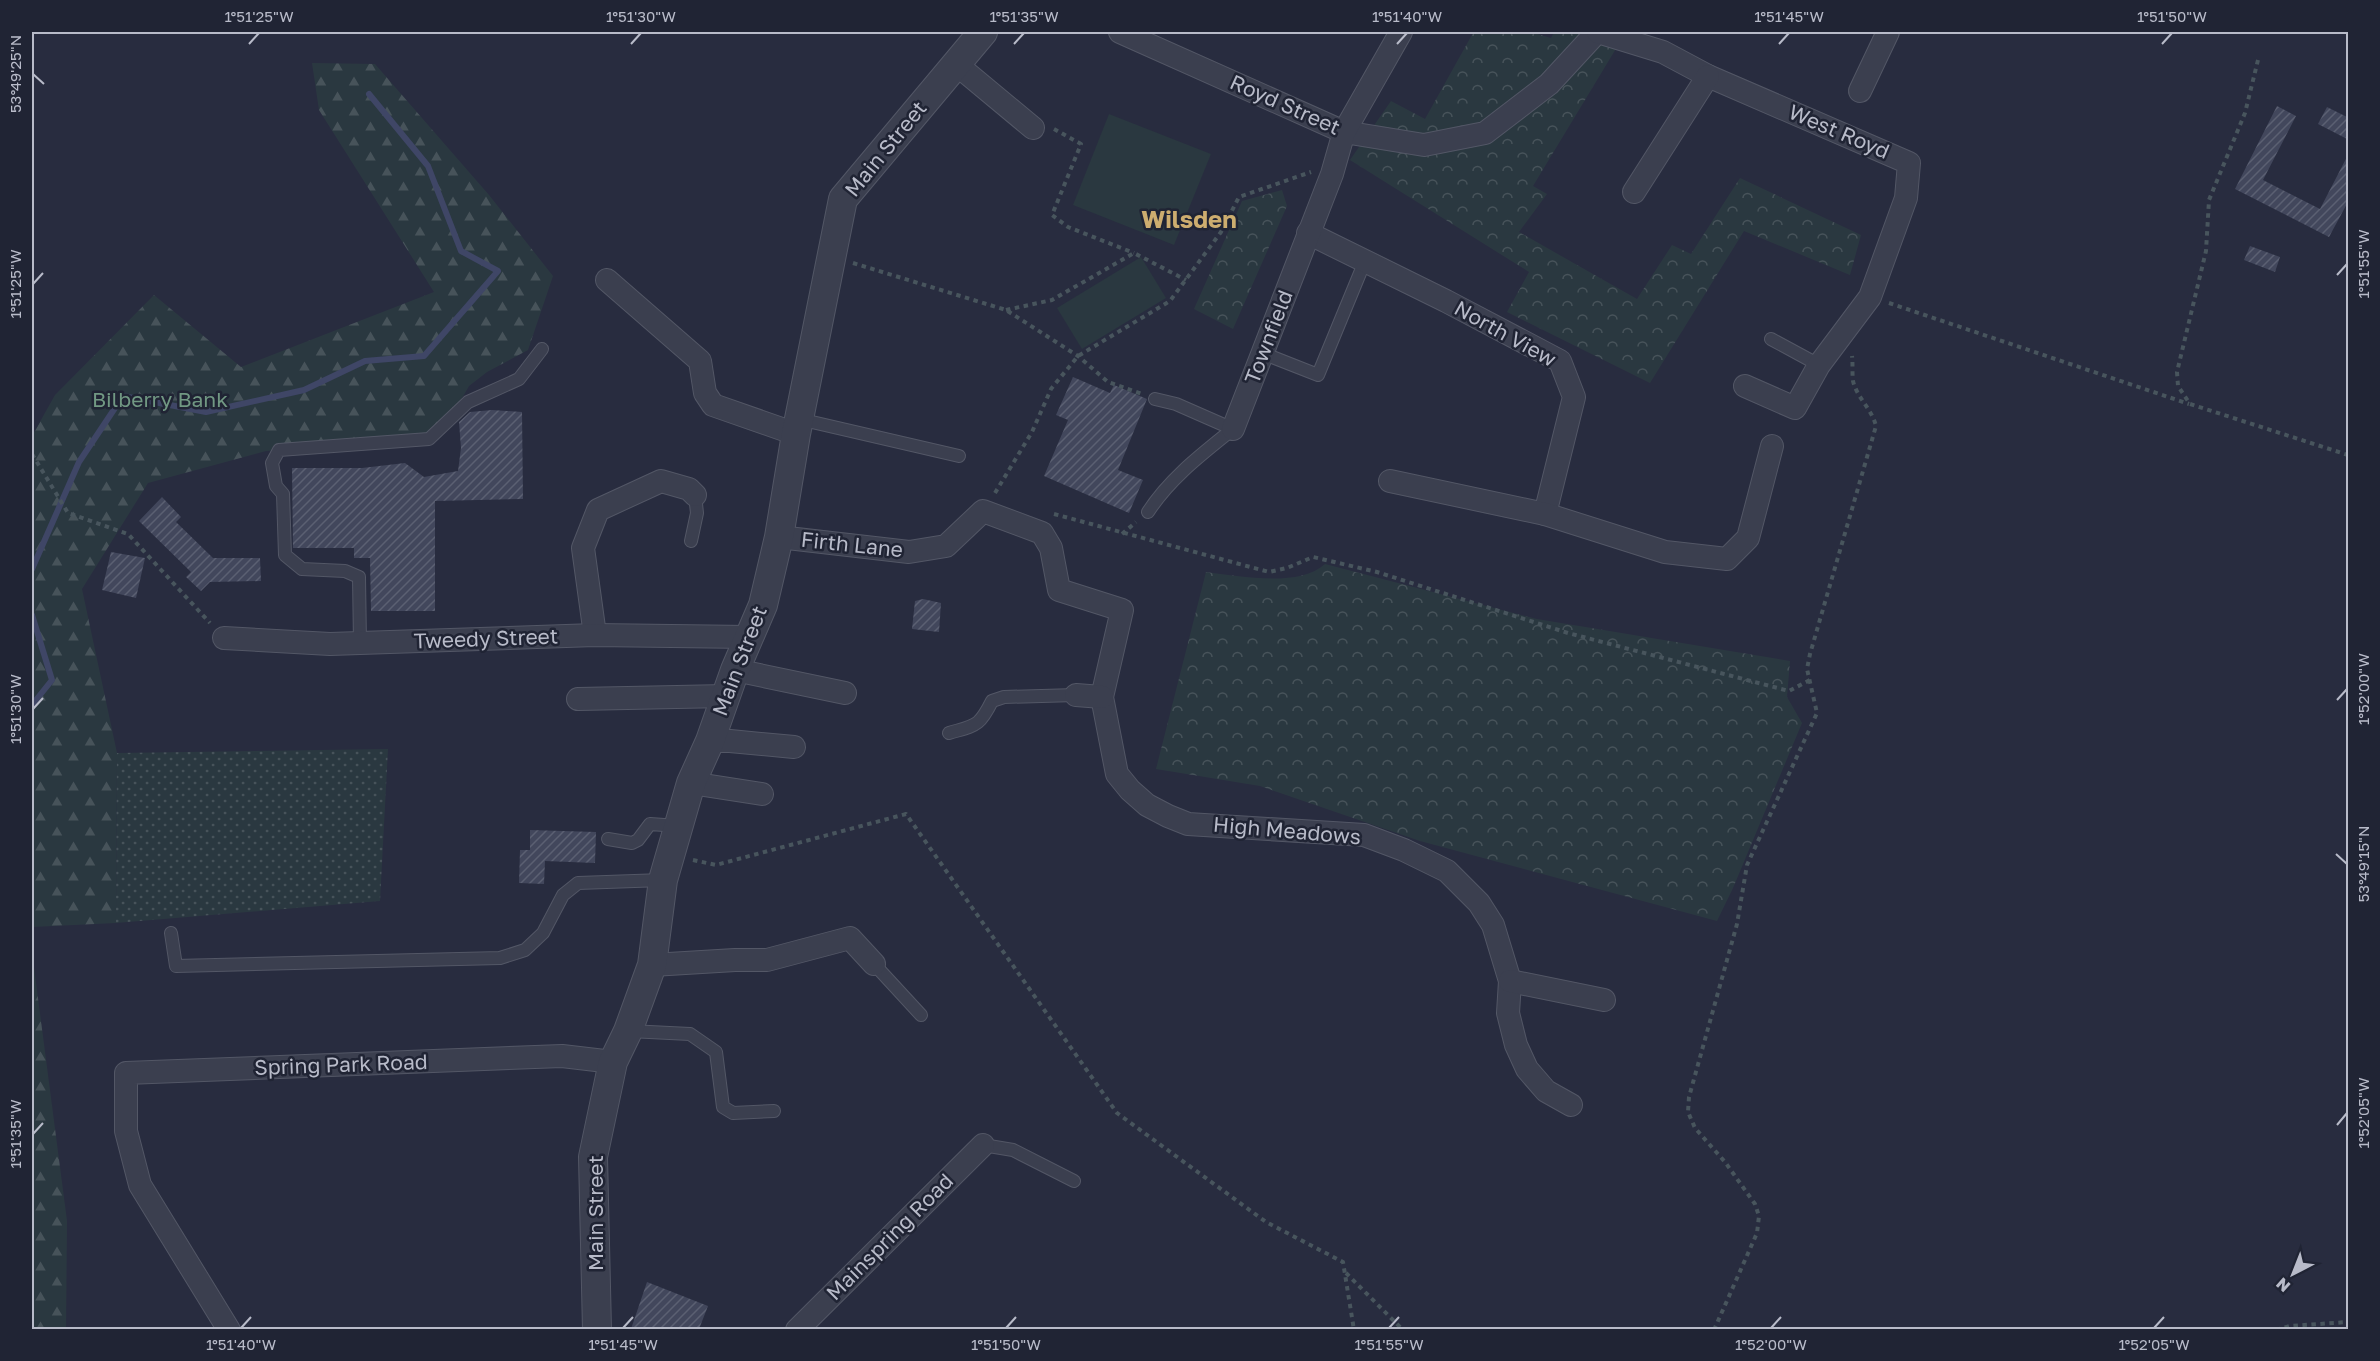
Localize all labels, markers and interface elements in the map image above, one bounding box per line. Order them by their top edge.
text: 1°51'25"W [224,7,294,25]
text: 1°51'30"W [606,7,676,25]
text: 1°51'35"W [989,7,1059,25]
text: 1°51'40"W [1372,7,1442,25]
text: 1°51'45"W [1754,7,1824,25]
text: 1°51'50"W [2137,7,2207,25]
text: 53°49'25"N [6,35,24,113]
street label: Royd Street [1226,68,1345,140]
street label: Main Street [839,95,932,202]
street label: West Royd [1785,98,1894,164]
district label: Wilsden [1141,204,1237,233]
text: 1°51'55"W [2354,229,2372,299]
text: 1°51'25"W [6,249,24,319]
street label: Townfield [1238,286,1298,387]
street label: North View [1450,295,1561,372]
park label: Bilberry Bank [92,386,228,412]
street label: Firth Lane [800,526,904,562]
street label: Main Street [706,602,772,719]
street label: Tweedy Street [413,622,559,654]
text: 1°52'00"W [2354,653,2372,725]
text: 1°51'30"W [6,674,24,744]
street label: High Meadows [1212,811,1362,849]
text: 53°49'15"N [2354,826,2372,902]
street label: Spring Park Road [254,1048,428,1080]
text: 1°52'05"W [2354,1077,2372,1149]
text: 1°51'35"W [6,1099,24,1169]
street label: Main Street [582,1155,608,1271]
street label: Mainspring Road [820,1167,958,1305]
north arrow [2263,1244,2323,1304]
text: N [2272,1274,2294,1297]
text: 1°51'40"W [206,1335,276,1353]
text: 1°51'45"W [588,1335,658,1353]
text: 1°51'50"W [971,1335,1041,1353]
text: 1°51'55"W [1354,1335,1424,1353]
text: 1°52'00"W [1735,1335,1807,1353]
text: 1°52'05"W [2118,1335,2190,1353]

